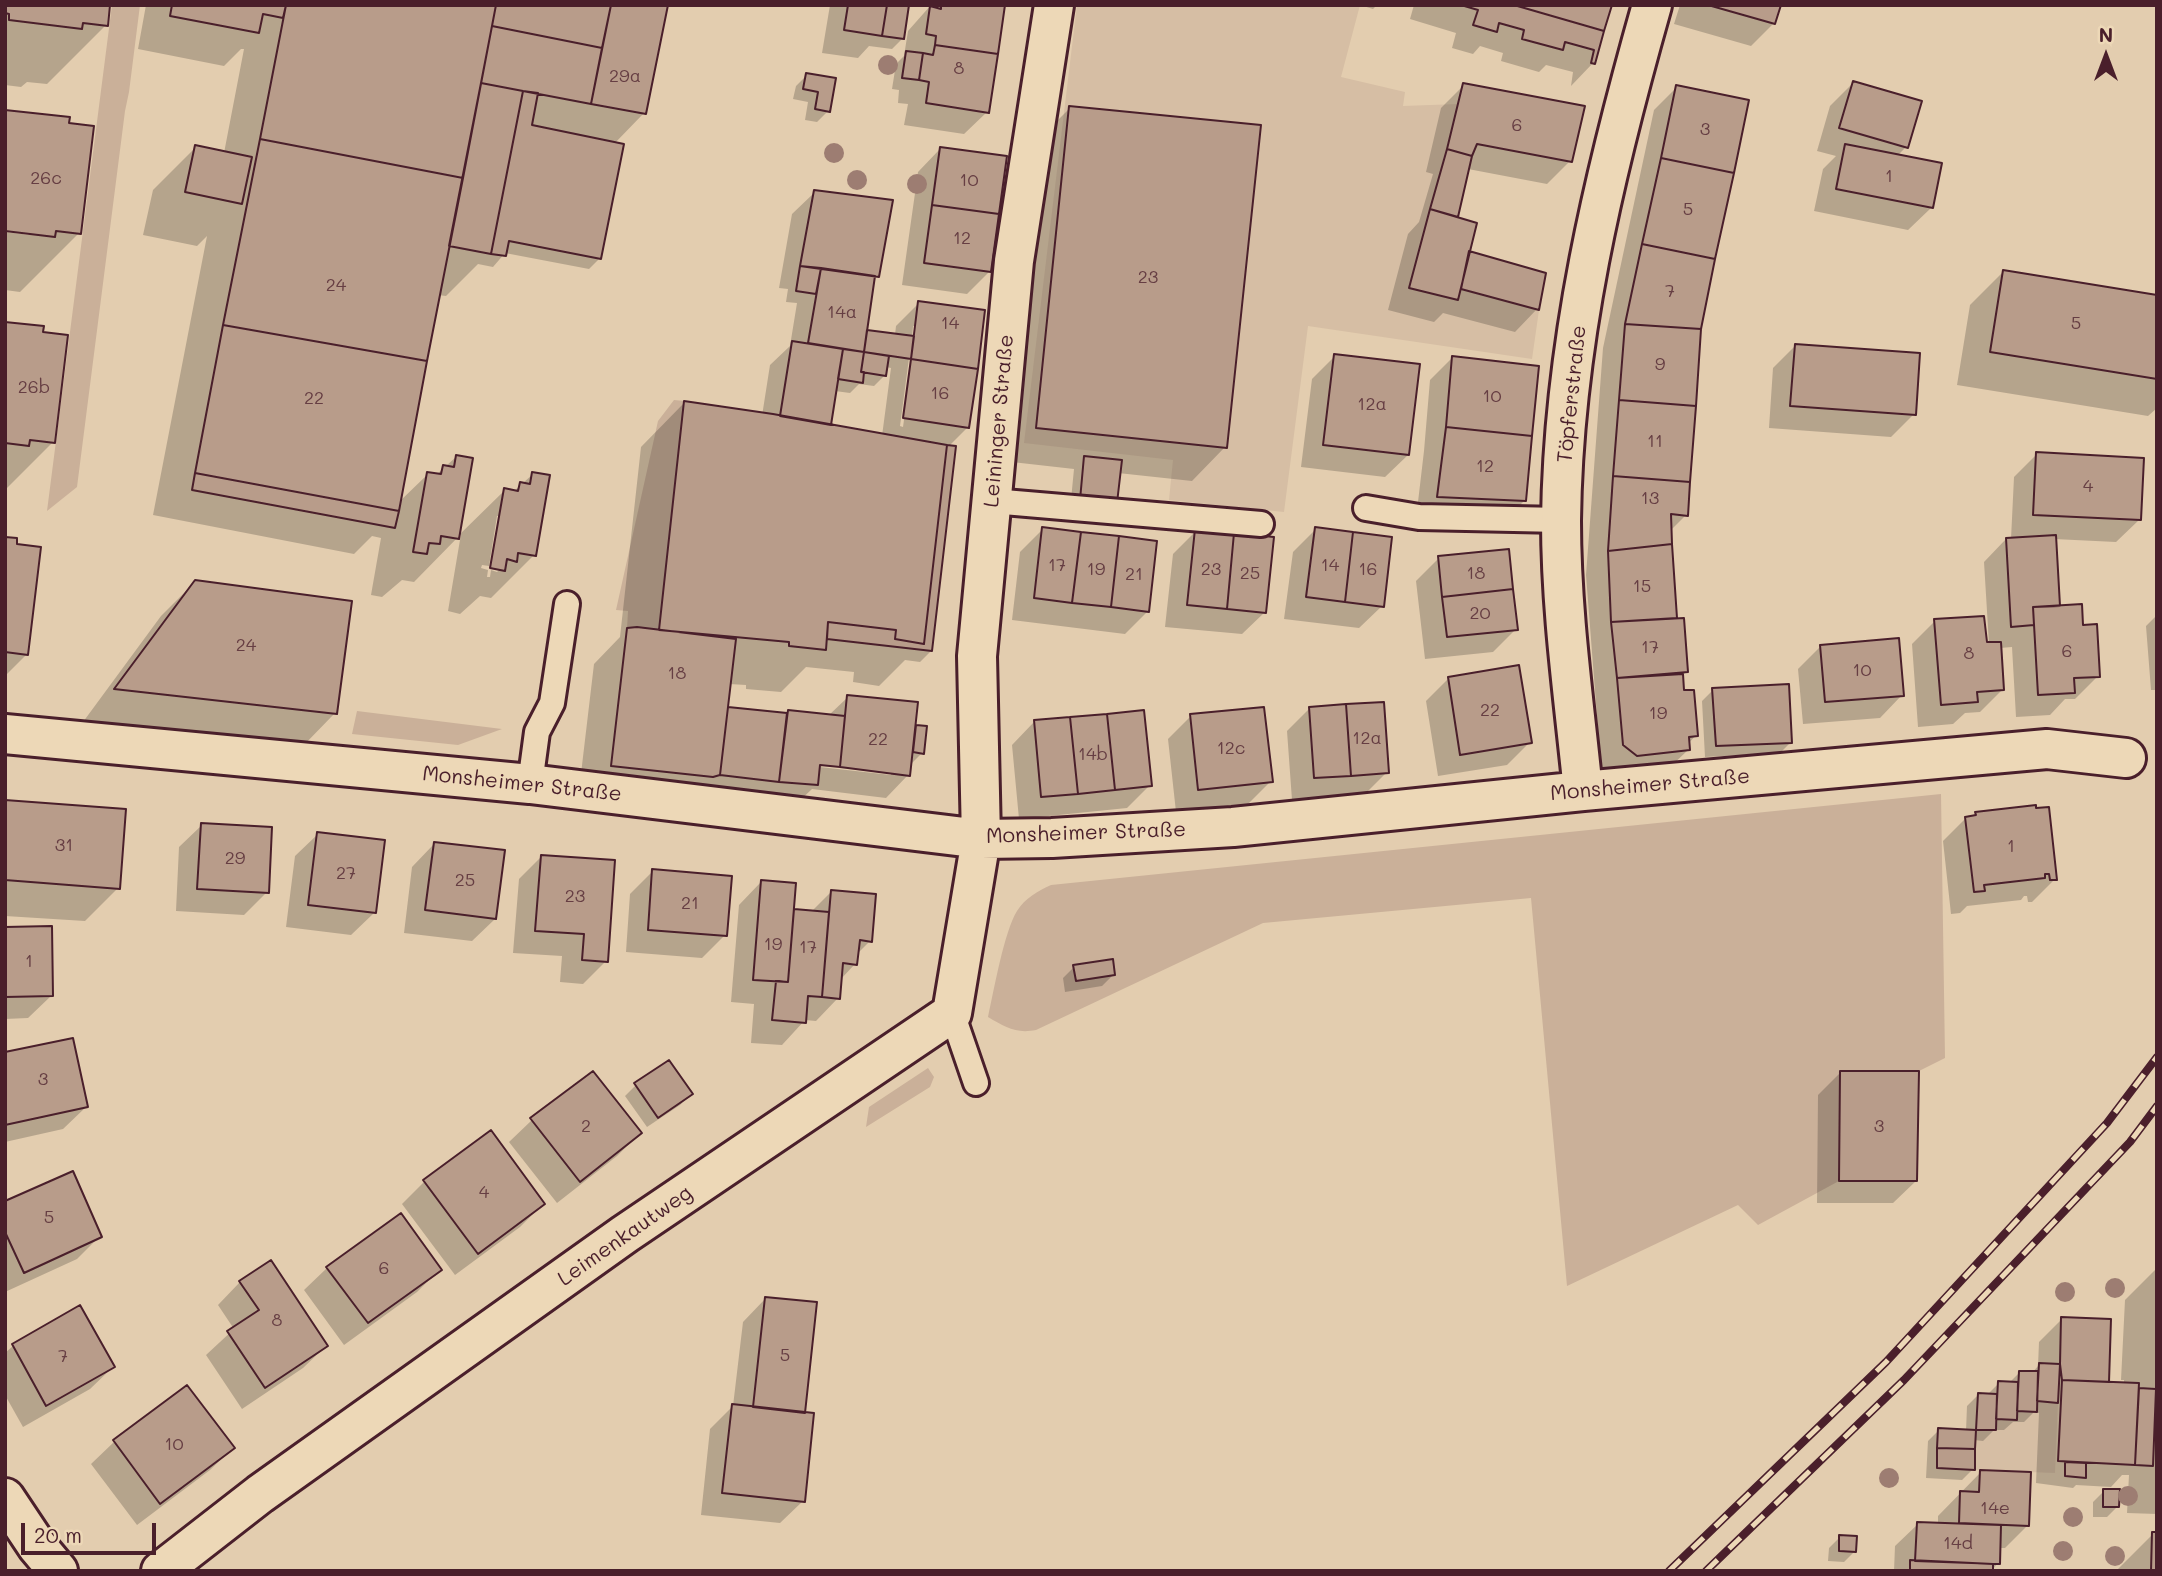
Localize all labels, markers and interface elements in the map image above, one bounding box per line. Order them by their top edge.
north arrow [2071,21,2141,91]
text: N [2099,22,2113,47]
house number: 8 [954,57,964,79]
house number: 29a [609,65,641,87]
house number: 6 [1512,114,1522,136]
house number: 3 [1700,118,1710,140]
house number: 1 [1885,165,1893,187]
house number: 26c [30,167,62,189]
house number: 10 [959,169,979,191]
house number: 5 [1683,198,1693,220]
house number: 12 [953,227,971,249]
house number: 23 [1138,266,1158,288]
house number: 24 [326,274,346,296]
house number: 7 [1665,280,1675,302]
house number: 14a [827,301,857,323]
house number: 14 [941,312,959,334]
house number: 5 [2071,312,2081,334]
street label: Töpferstraße [1552,324,1592,464]
street label: Leininger Straße [979,333,1019,509]
house number: 9 [1655,353,1665,375]
house number: 26b [18,376,50,398]
house number: 16 [931,382,949,404]
house number: 10 [1482,385,1502,407]
house number: 22 [304,387,324,409]
house number: 12a [1357,393,1387,415]
house number: 11 [1647,430,1663,452]
house number: 12 [1476,455,1494,477]
house number: 4 [2083,475,2093,497]
house number: 13 [1641,487,1659,509]
house number: 17 [1048,554,1066,576]
house number: 14 [1321,554,1339,576]
house number: 19 [1087,558,1105,580]
house number: 23 [1201,558,1221,580]
house number: 16 [1359,558,1377,580]
house number: 25 [1240,562,1260,584]
house number: 18 [1467,562,1485,584]
house number: 21 [1125,563,1143,585]
house number: 15 [1633,575,1651,597]
house number: 20 [1469,602,1491,624]
house number: 24 [236,634,256,656]
house number: 17 [1641,636,1659,658]
house number: 6 [2062,640,2072,662]
house number: 8 [1964,642,1974,664]
house number: 10 [1852,659,1872,681]
house number: 18 [668,662,686,684]
house number: 22 [1480,699,1500,721]
house number: 19 [1649,702,1667,724]
house number: 12a [1352,727,1382,749]
house number: 22 [868,728,888,750]
house number: 12c [1217,737,1245,759]
house number: 14b [1078,743,1108,765]
street label: Monsheimer Straße [421,761,623,807]
street label: Monsheimer Straße [1549,764,1751,806]
street label: Monsheimer Straße [985,817,1187,849]
house number: 31 [55,834,73,856]
house number: 1 [2007,835,2015,857]
house number: 29 [225,847,245,869]
house number: 27 [336,862,356,884]
house number: 25 [455,869,475,891]
house number: 23 [565,885,585,907]
house number: 21 [681,892,699,914]
house number: 19 [764,933,782,955]
house number: 17 [799,936,817,958]
house number: 1 [25,950,33,972]
house number: 3 [38,1068,48,1090]
house number: 2 [581,1115,591,1137]
house number: 3 [1874,1115,1884,1137]
street label: Leimenkautweg [553,1180,697,1292]
house number: 4 [479,1181,489,1203]
house number: 5 [44,1206,54,1228]
house number: 6 [379,1257,389,1279]
house number: 8 [272,1309,282,1331]
house number: 5 [780,1344,790,1366]
house number: 7 [58,1345,68,1367]
house number: 10 [164,1433,184,1455]
house number: 14e [1980,1497,2010,1519]
scale bar [24,1510,159,1554]
text: 20 m [34,1521,82,1548]
house number: 14d [1943,1532,1973,1554]

